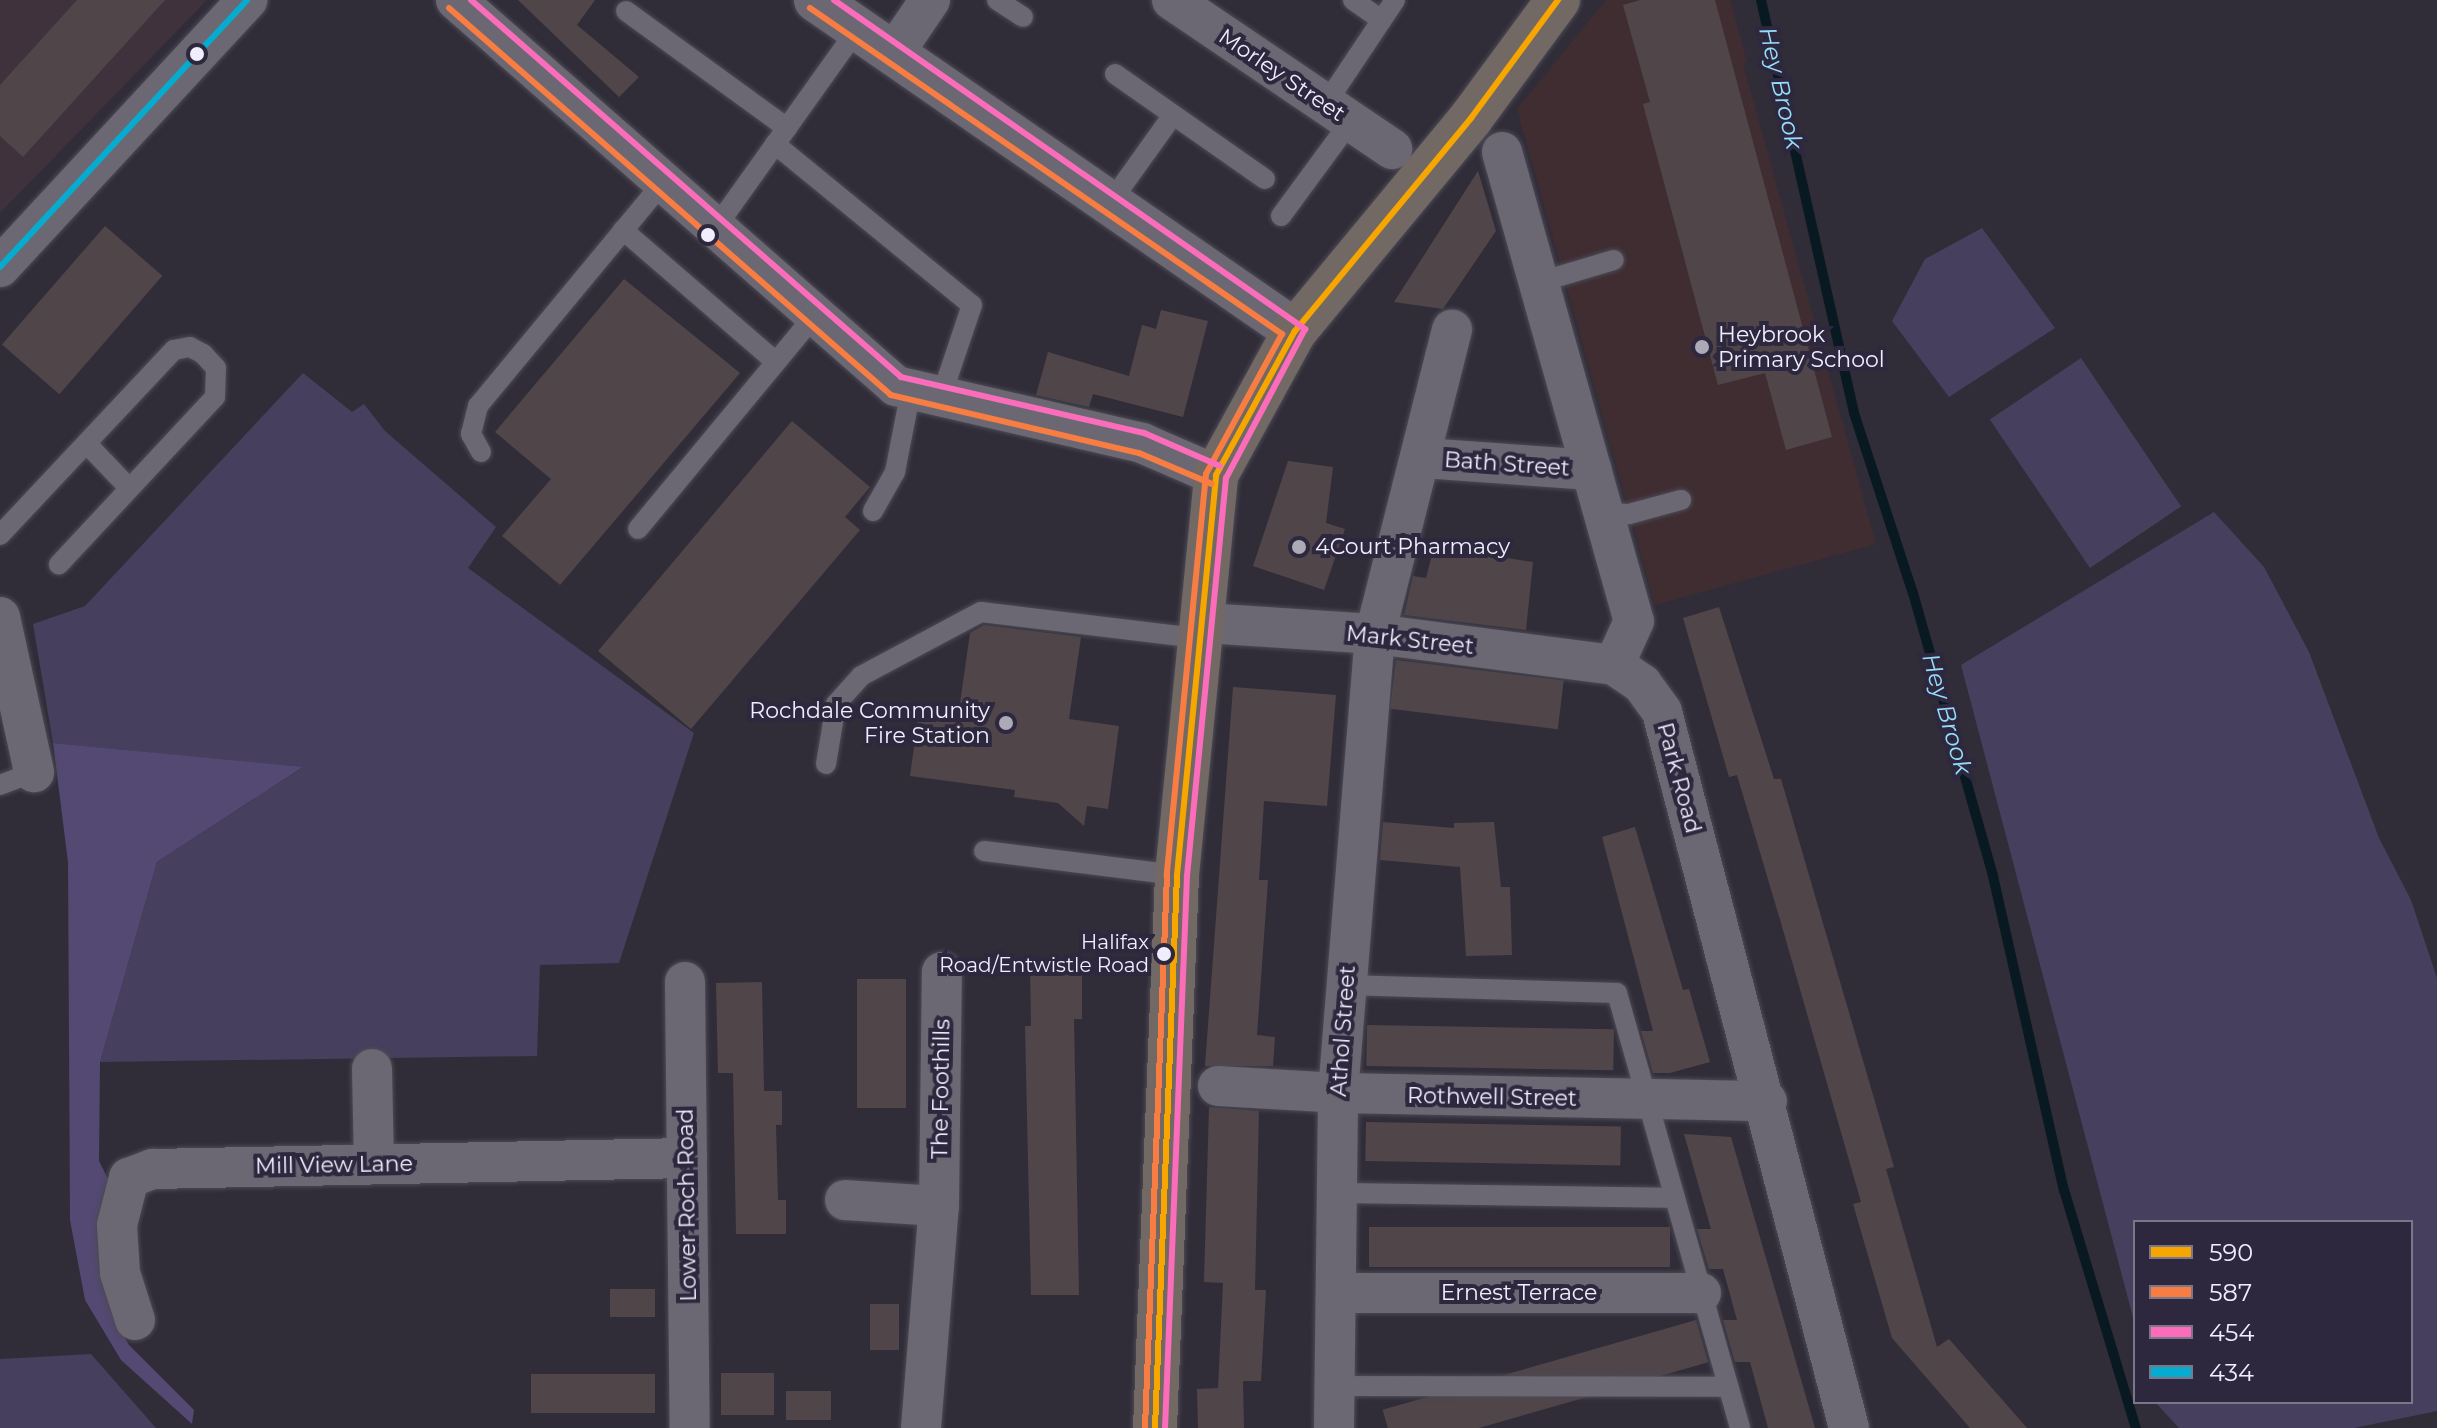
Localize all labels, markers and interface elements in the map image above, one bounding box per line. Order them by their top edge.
street label: Morley Street [1214,23,1350,127]
water label: Hey Brook [1753,24,1809,152]
unlabelled marker [189,46,205,62]
unlabelled marker [700,227,716,243]
place label: Heybrook Primary School [1718,321,1885,372]
marker: Heybrook Primary School [1693,338,1711,356]
street label: Bath Street [1443,446,1571,482]
place label: 4Court Pharmacy [1315,534,1510,560]
marker: 4Court Pharmacy [1290,538,1308,556]
street label: Mark Street [1345,620,1475,660]
water label: Hey Brook [1916,650,1978,778]
place label: Rochdale Community Fire Station [749,697,990,748]
marker: Rochdale Community Fire Station [997,714,1015,732]
street label: Park Road [1652,720,1706,836]
place label: Halifax Road/Entwistle Road [939,930,1149,977]
marker: Halifax Road/Entwistle Road [1156,946,1172,962]
street label: Athol Street [1325,965,1361,1097]
street label: The Foothills [927,1019,955,1159]
street label: Rothwell Street [1407,1082,1577,1112]
street label: Lower Roch Road [672,1108,702,1302]
street label: Mill View Lane [255,1150,413,1180]
legend [2133,1220,2413,1404]
text: 590 [2209,1238,2253,1267]
text: 587 [2209,1278,2252,1307]
street label: Ernest Terrace [1441,1280,1597,1306]
text: 454 [2209,1318,2254,1347]
text: 434 [2209,1358,2254,1387]

